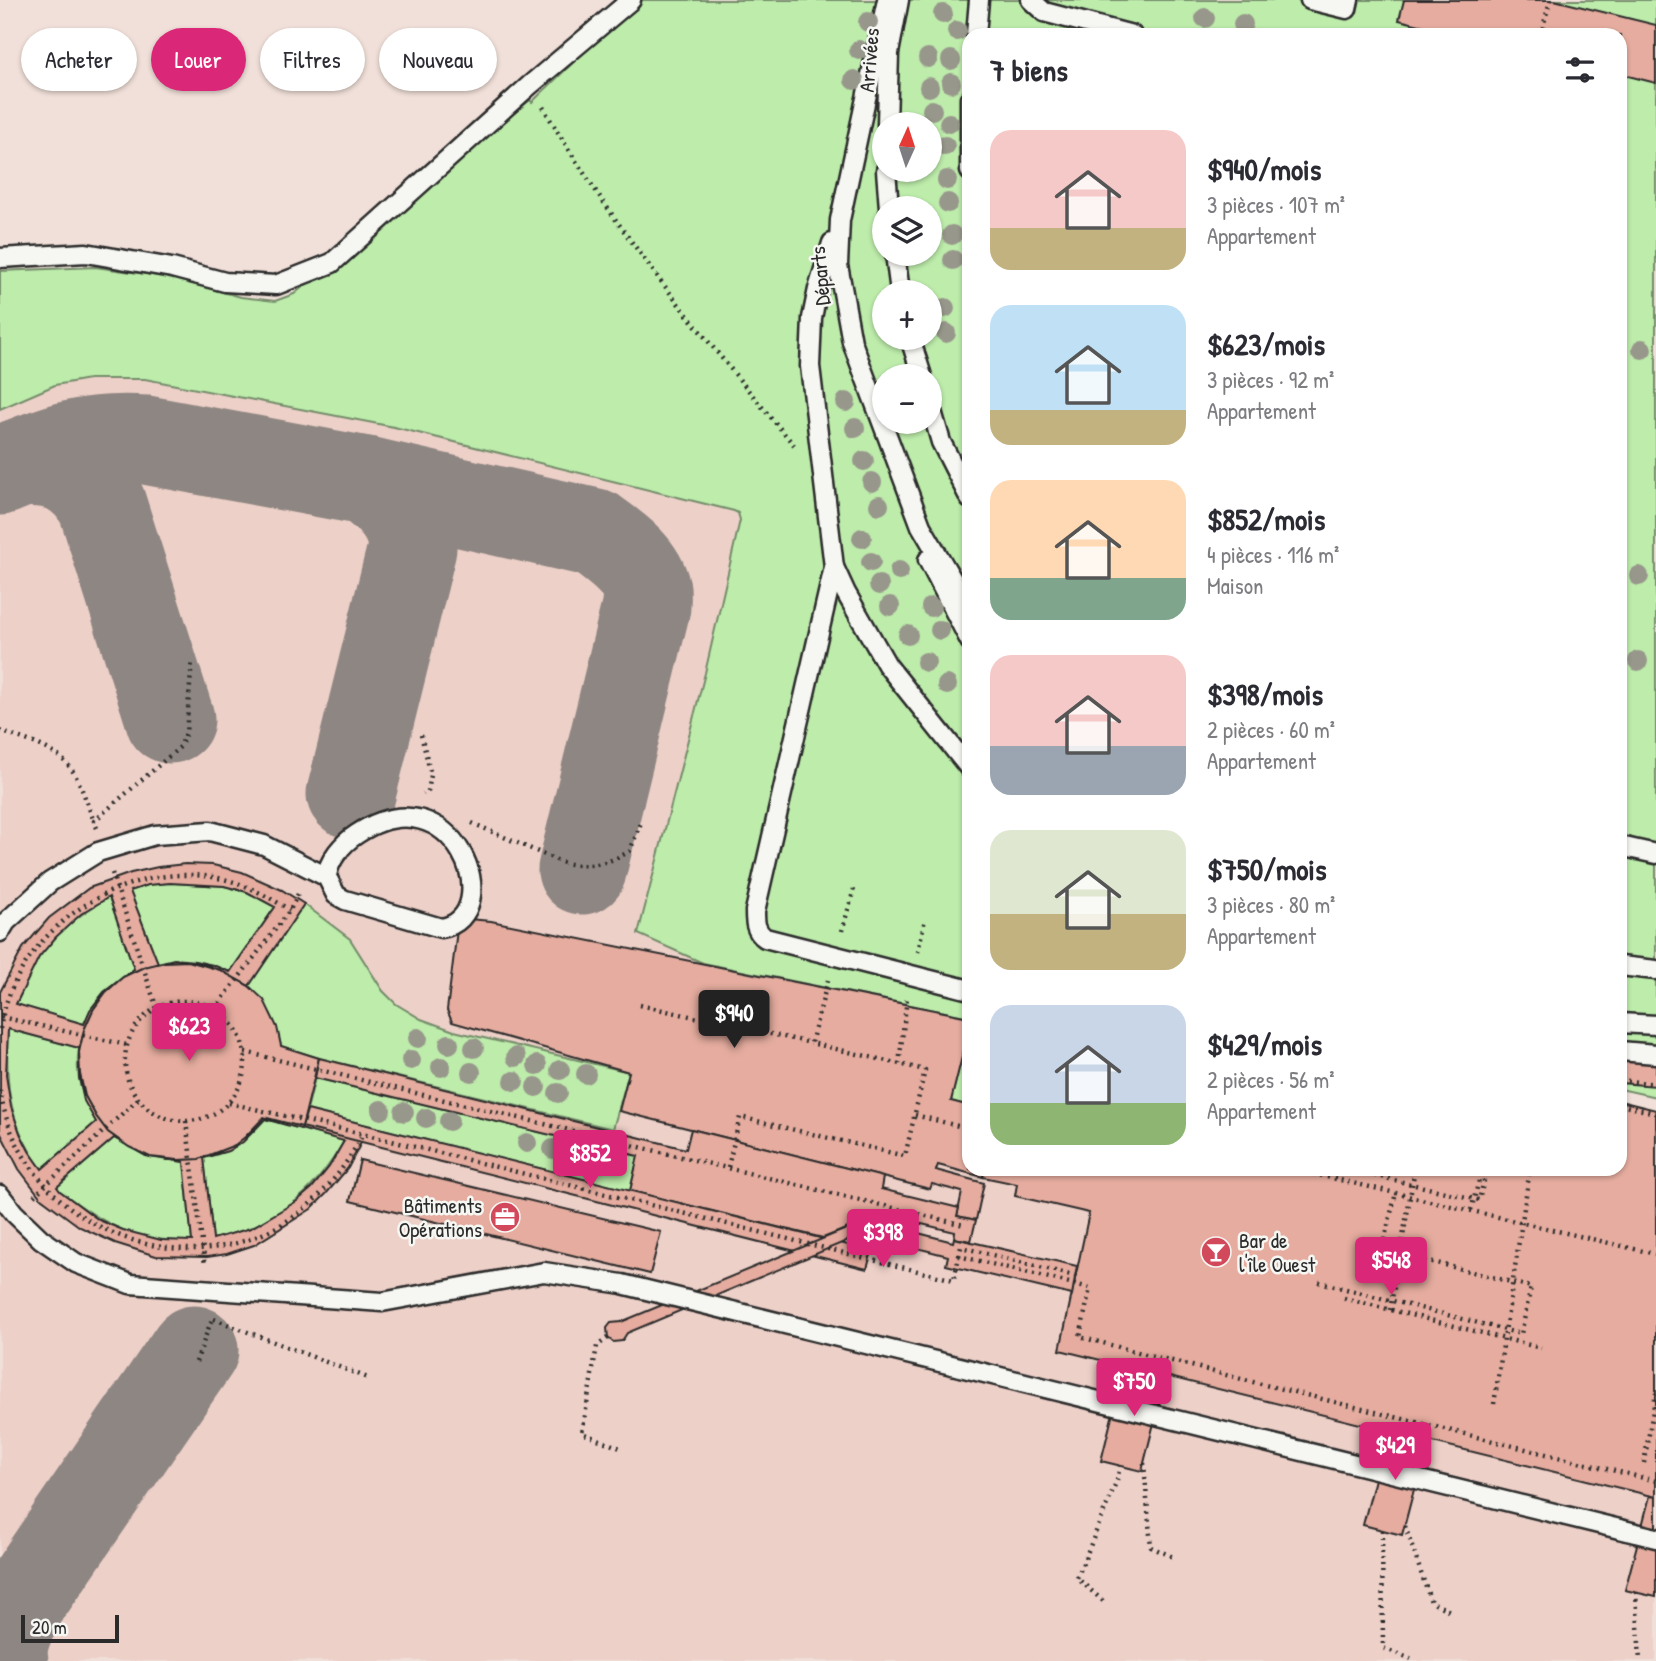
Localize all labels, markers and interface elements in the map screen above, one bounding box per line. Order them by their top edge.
street label: Arrivées [852,27,886,93]
chip: Acheter [21,28,137,91]
chip: Louer [151,28,246,91]
chip: Filtres [260,28,365,91]
chip: Nouveau [379,28,497,91]
text: 7 biens [990,50,1068,90]
icon: filters [1561,51,1599,89]
north arrow [872,112,942,182]
map controls [872,112,942,434]
text: $940/mois [1207,149,1321,189]
icon: home [1046,158,1130,242]
text: 3 pièces · 107 m² [1207,189,1345,220]
button: layers [872,196,942,266]
text: Appartement [1207,220,1316,251]
street label: Départs [803,245,837,307]
button: + [872,280,942,350]
text: $623/mois [1207,324,1325,364]
icon: home [1046,333,1130,417]
button: − [872,364,942,434]
text: 3 pièces · 92 m² [1207,364,1334,395]
text: Appartement [1207,395,1316,426]
text: $852/mois [1207,499,1325,539]
icon: home [1046,508,1130,592]
text: 4 pièces · 116 m² [1207,539,1339,570]
text: Maison [1207,570,1263,601]
text: $398/mois [1207,674,1323,714]
icon: home [1046,683,1130,767]
text: 2 pièces · 60 m² [1207,714,1335,745]
text: Appartement [1207,745,1316,776]
text: $750/mois [1207,849,1327,889]
icon: home [1046,858,1130,942]
text: 3 pièces · 80 m² [1207,889,1335,920]
text: Appartement [1207,920,1316,951]
pin: $940 [693,990,775,1050]
text: $940 [714,997,754,1028]
pin: $623 [148,1004,230,1063]
text: $623 [168,1010,210,1041]
text: $429/mois [1207,1024,1322,1064]
icon: home [1046,1033,1130,1117]
text: 2 pièces · 56 m² [1207,1064,1334,1095]
text: Appartement [1207,1095,1316,1126]
pin: $852 [549,1130,631,1190]
text: $852 [569,1137,611,1168]
place label: Bâtiments Opérations [399,1191,482,1244]
office icon: Bâtiments Opérations [488,1200,522,1234]
pin: $398 [842,1210,924,1269]
text: $398 [863,1216,903,1247]
place label: Bar de l'île Ouest [1239,1226,1316,1279]
bar icon: Bar de l'île Ouest [1199,1235,1233,1269]
pin: $548 [1350,1238,1432,1297]
text: $548 [1371,1244,1411,1275]
pin: $750 [1093,1358,1175,1418]
text: $750 [1112,1365,1156,1396]
pin: $429 [1354,1422,1436,1482]
text: $429 [1375,1429,1415,1460]
scale bar [21,1612,119,1644]
text: 20 m [32,1614,67,1640]

